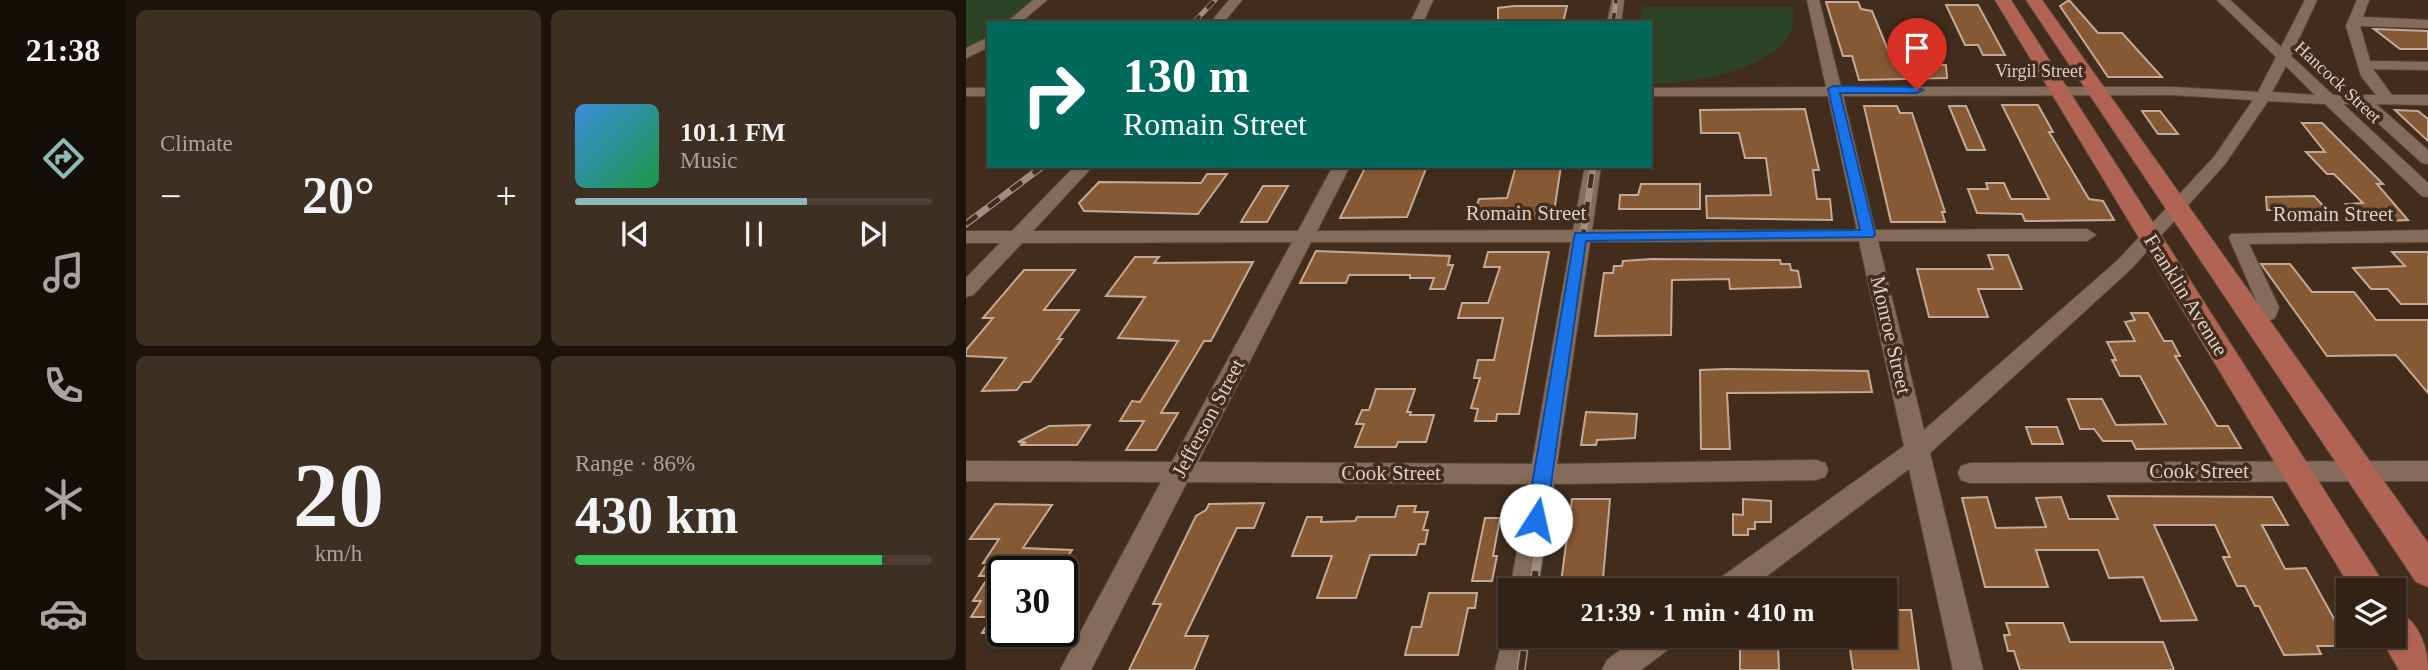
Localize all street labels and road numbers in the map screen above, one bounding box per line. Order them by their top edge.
street label: Hancock Street [2291,37,2385,127]
street label: Virgil Street [1995,61,2083,81]
street label: Romain Street [1466,201,1587,225]
street label: Romain Street [2273,202,2394,226]
street label: Franklin Avenue [2139,230,2233,360]
street label: Monroe Street [1866,273,1916,397]
street label: Jefferson Street [1167,354,1249,481]
street label: Cook Street [2149,459,2249,483]
street label: Cook Street [1341,461,1441,485]

